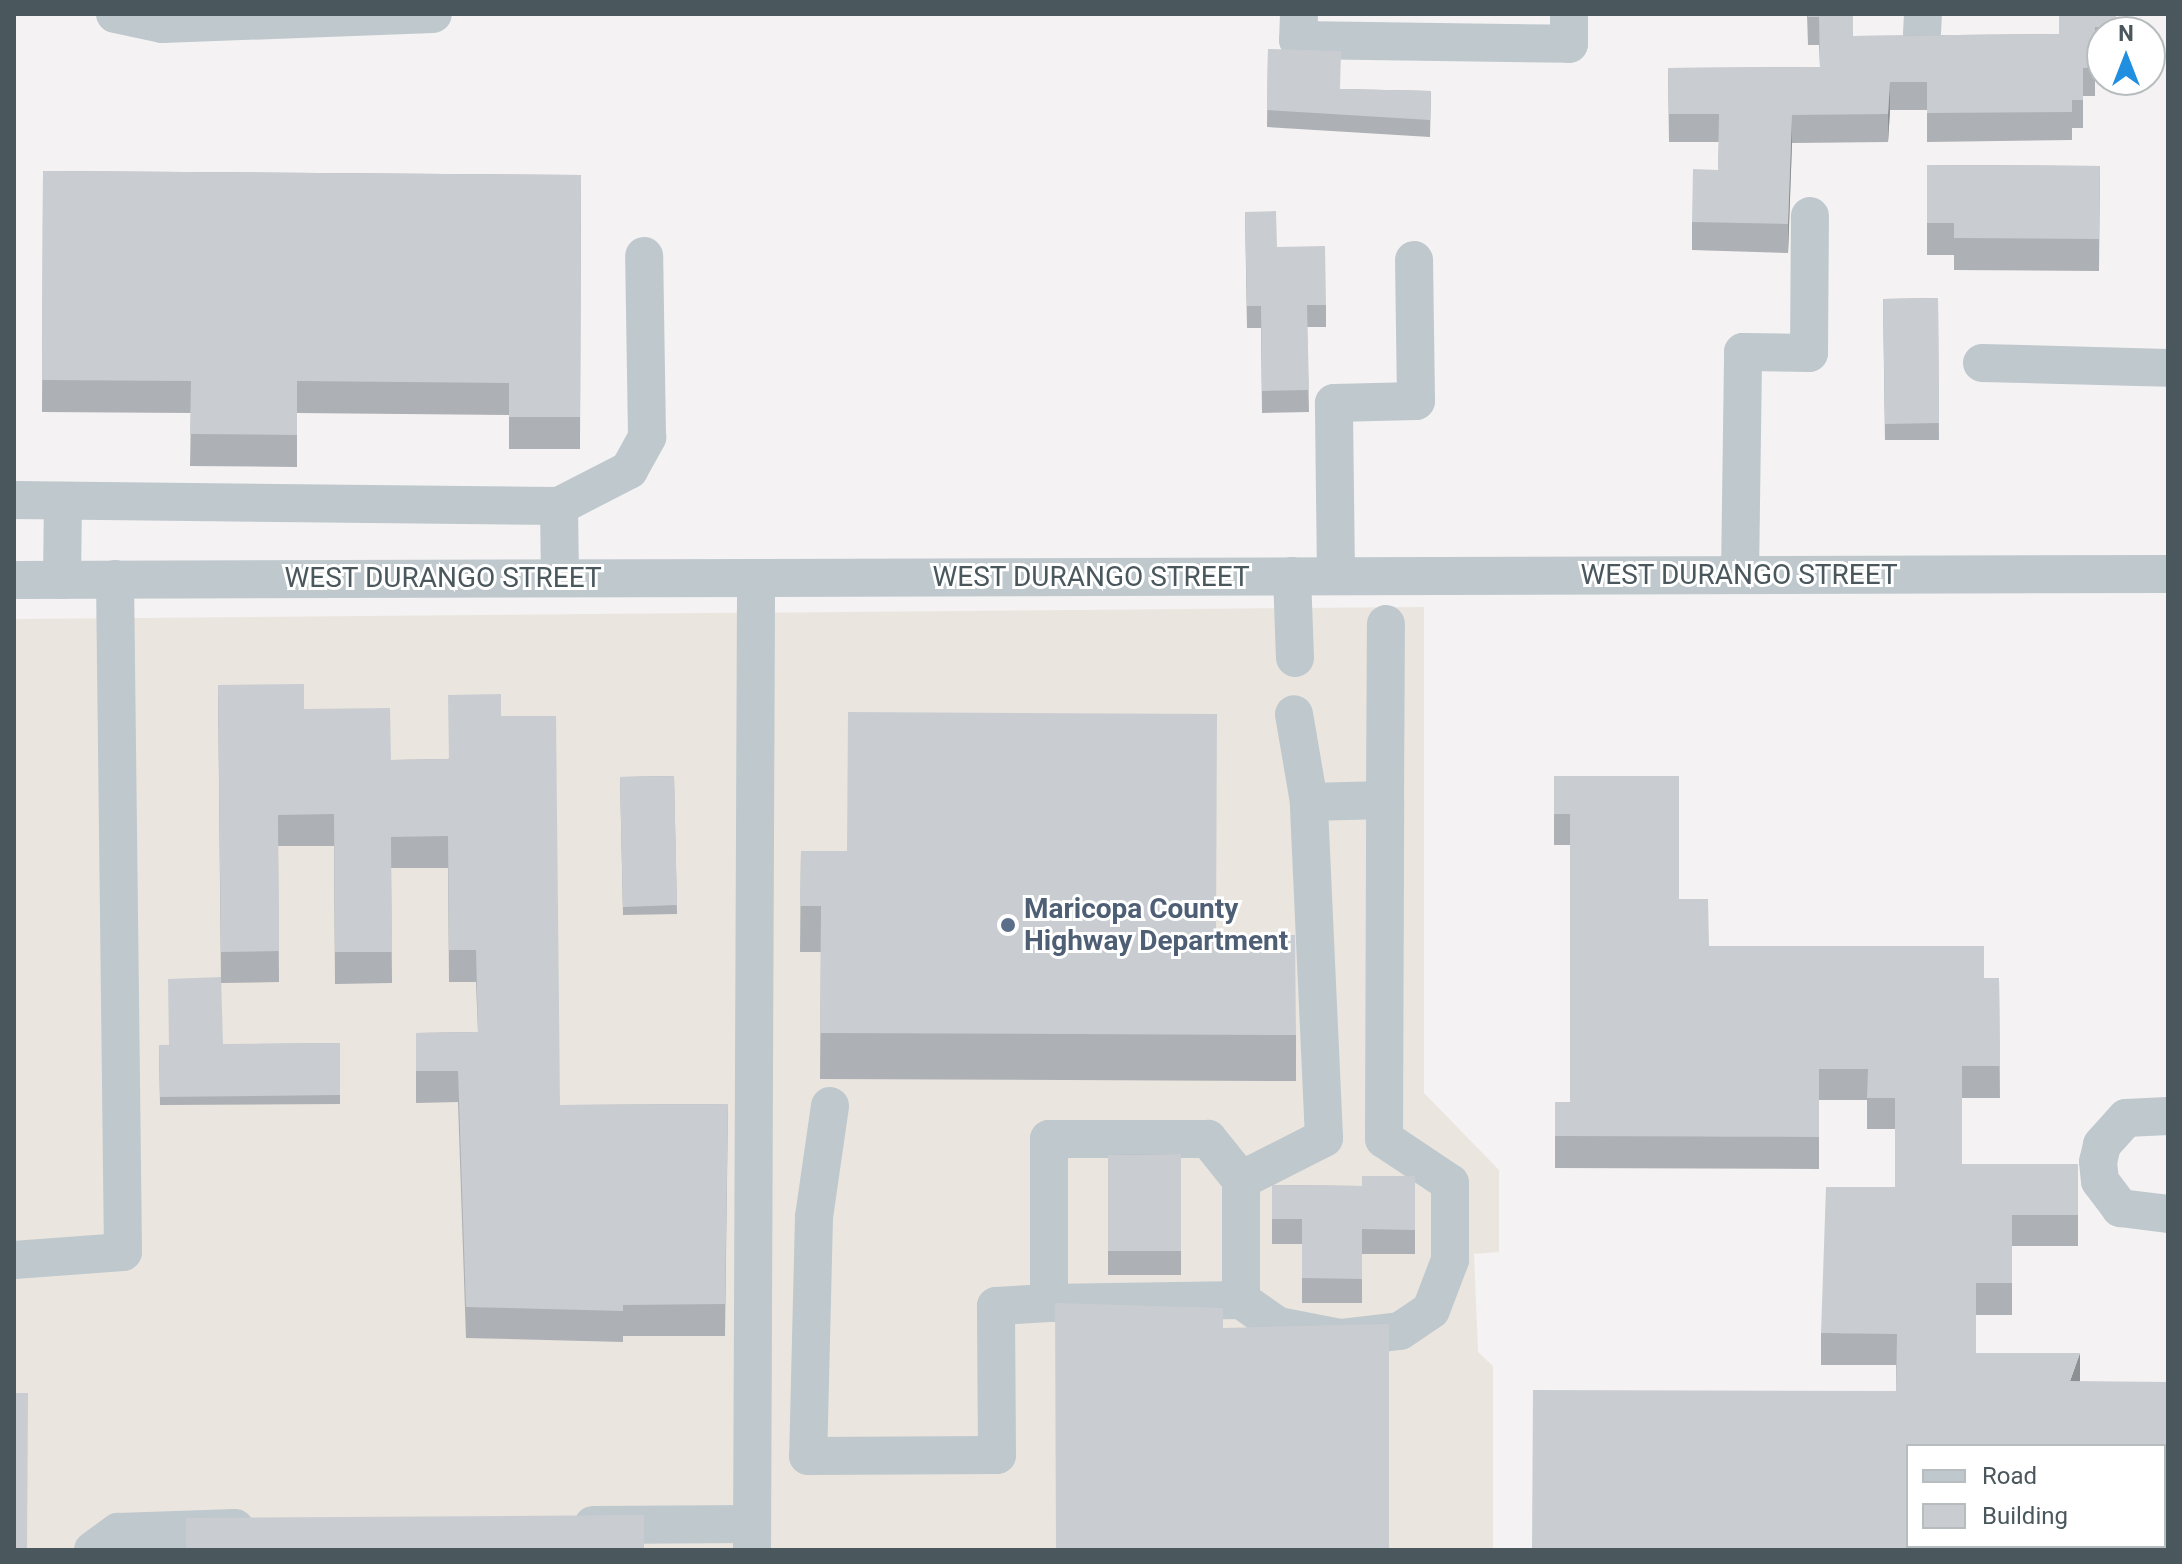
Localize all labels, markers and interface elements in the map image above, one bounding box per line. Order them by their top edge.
north arrow [2086,16,2166,96]
text: N [2118,21,2134,46]
street label: WEST DURANGO STREET [1580,558,1898,592]
street label: WEST DURANGO STREET [932,560,1250,594]
street label: WEST DURANGO STREET [284,561,602,595]
place label: Maricopa County Highway Department [1024,892,1288,958]
marker: Maricopa County Highway Department [999,916,1017,934]
legend [1906,1444,2166,1548]
text: Road [1982,1462,2037,1490]
text: Building [1982,1502,2068,1530]

